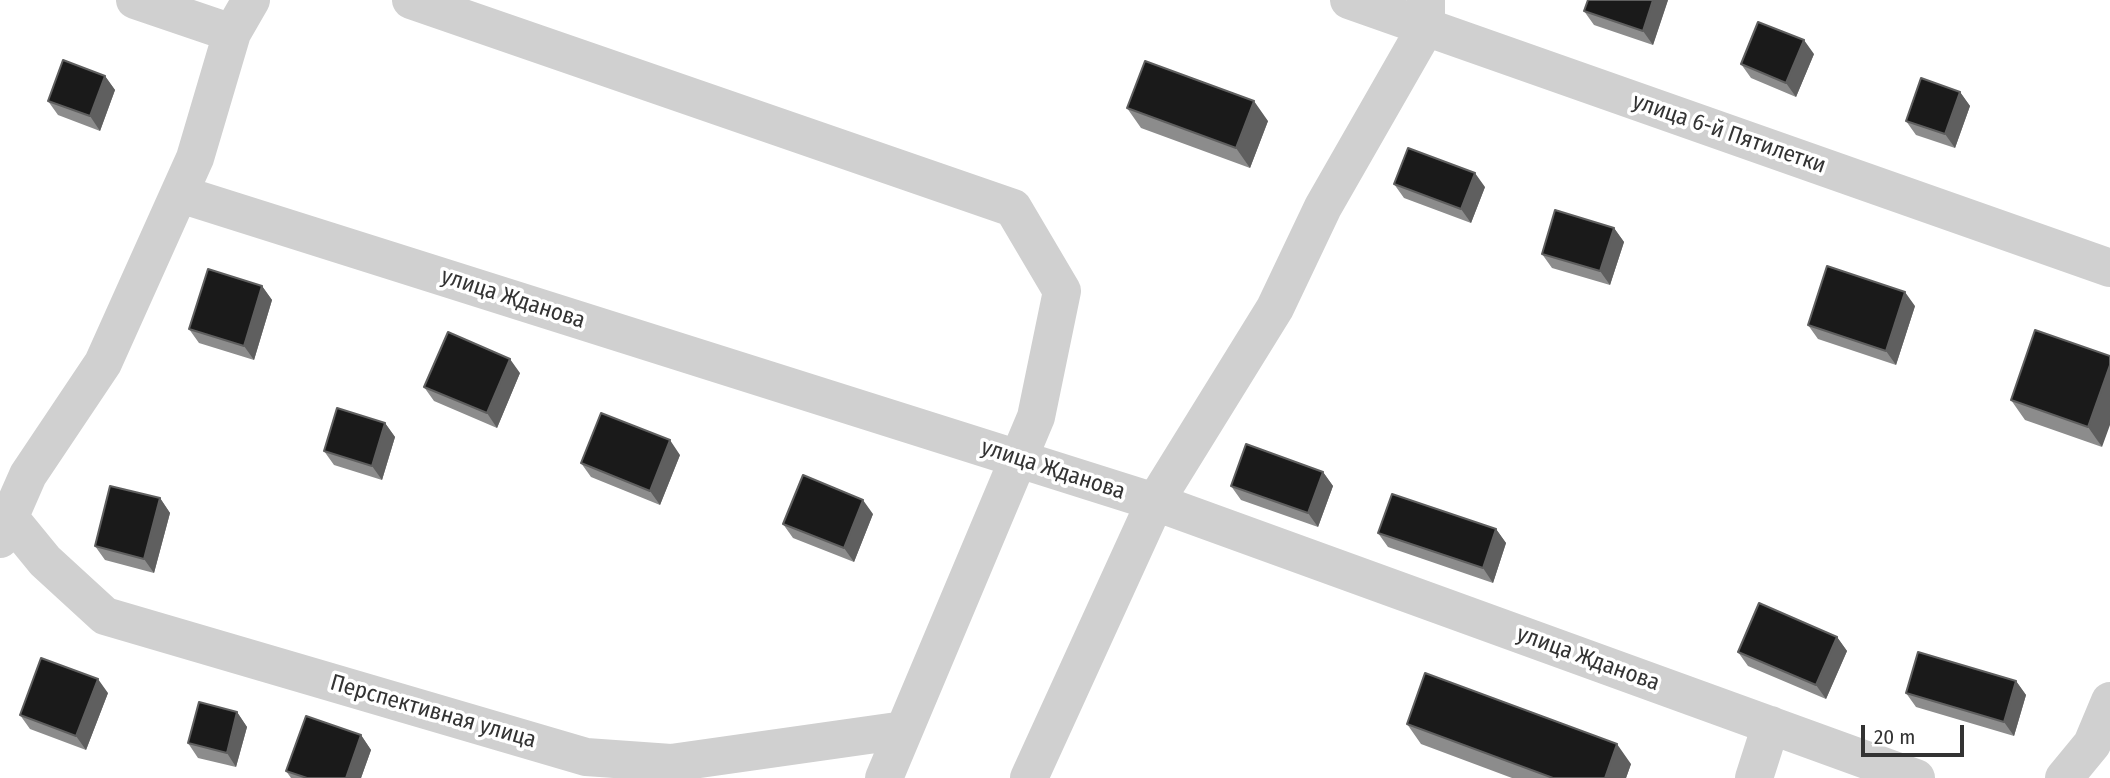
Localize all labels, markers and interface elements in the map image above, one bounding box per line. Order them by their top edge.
street label: улица 6-й Пятилетки [1629,88,1829,180]
street label: улица Жданова [437,263,589,335]
street label: улица Жданова [977,434,1129,506]
street label: улица Жданова [1513,620,1663,698]
street label: Перспективная улица [327,669,539,755]
scale bar [1865,712,1968,756]
text: 20 m [1874,724,1915,750]

